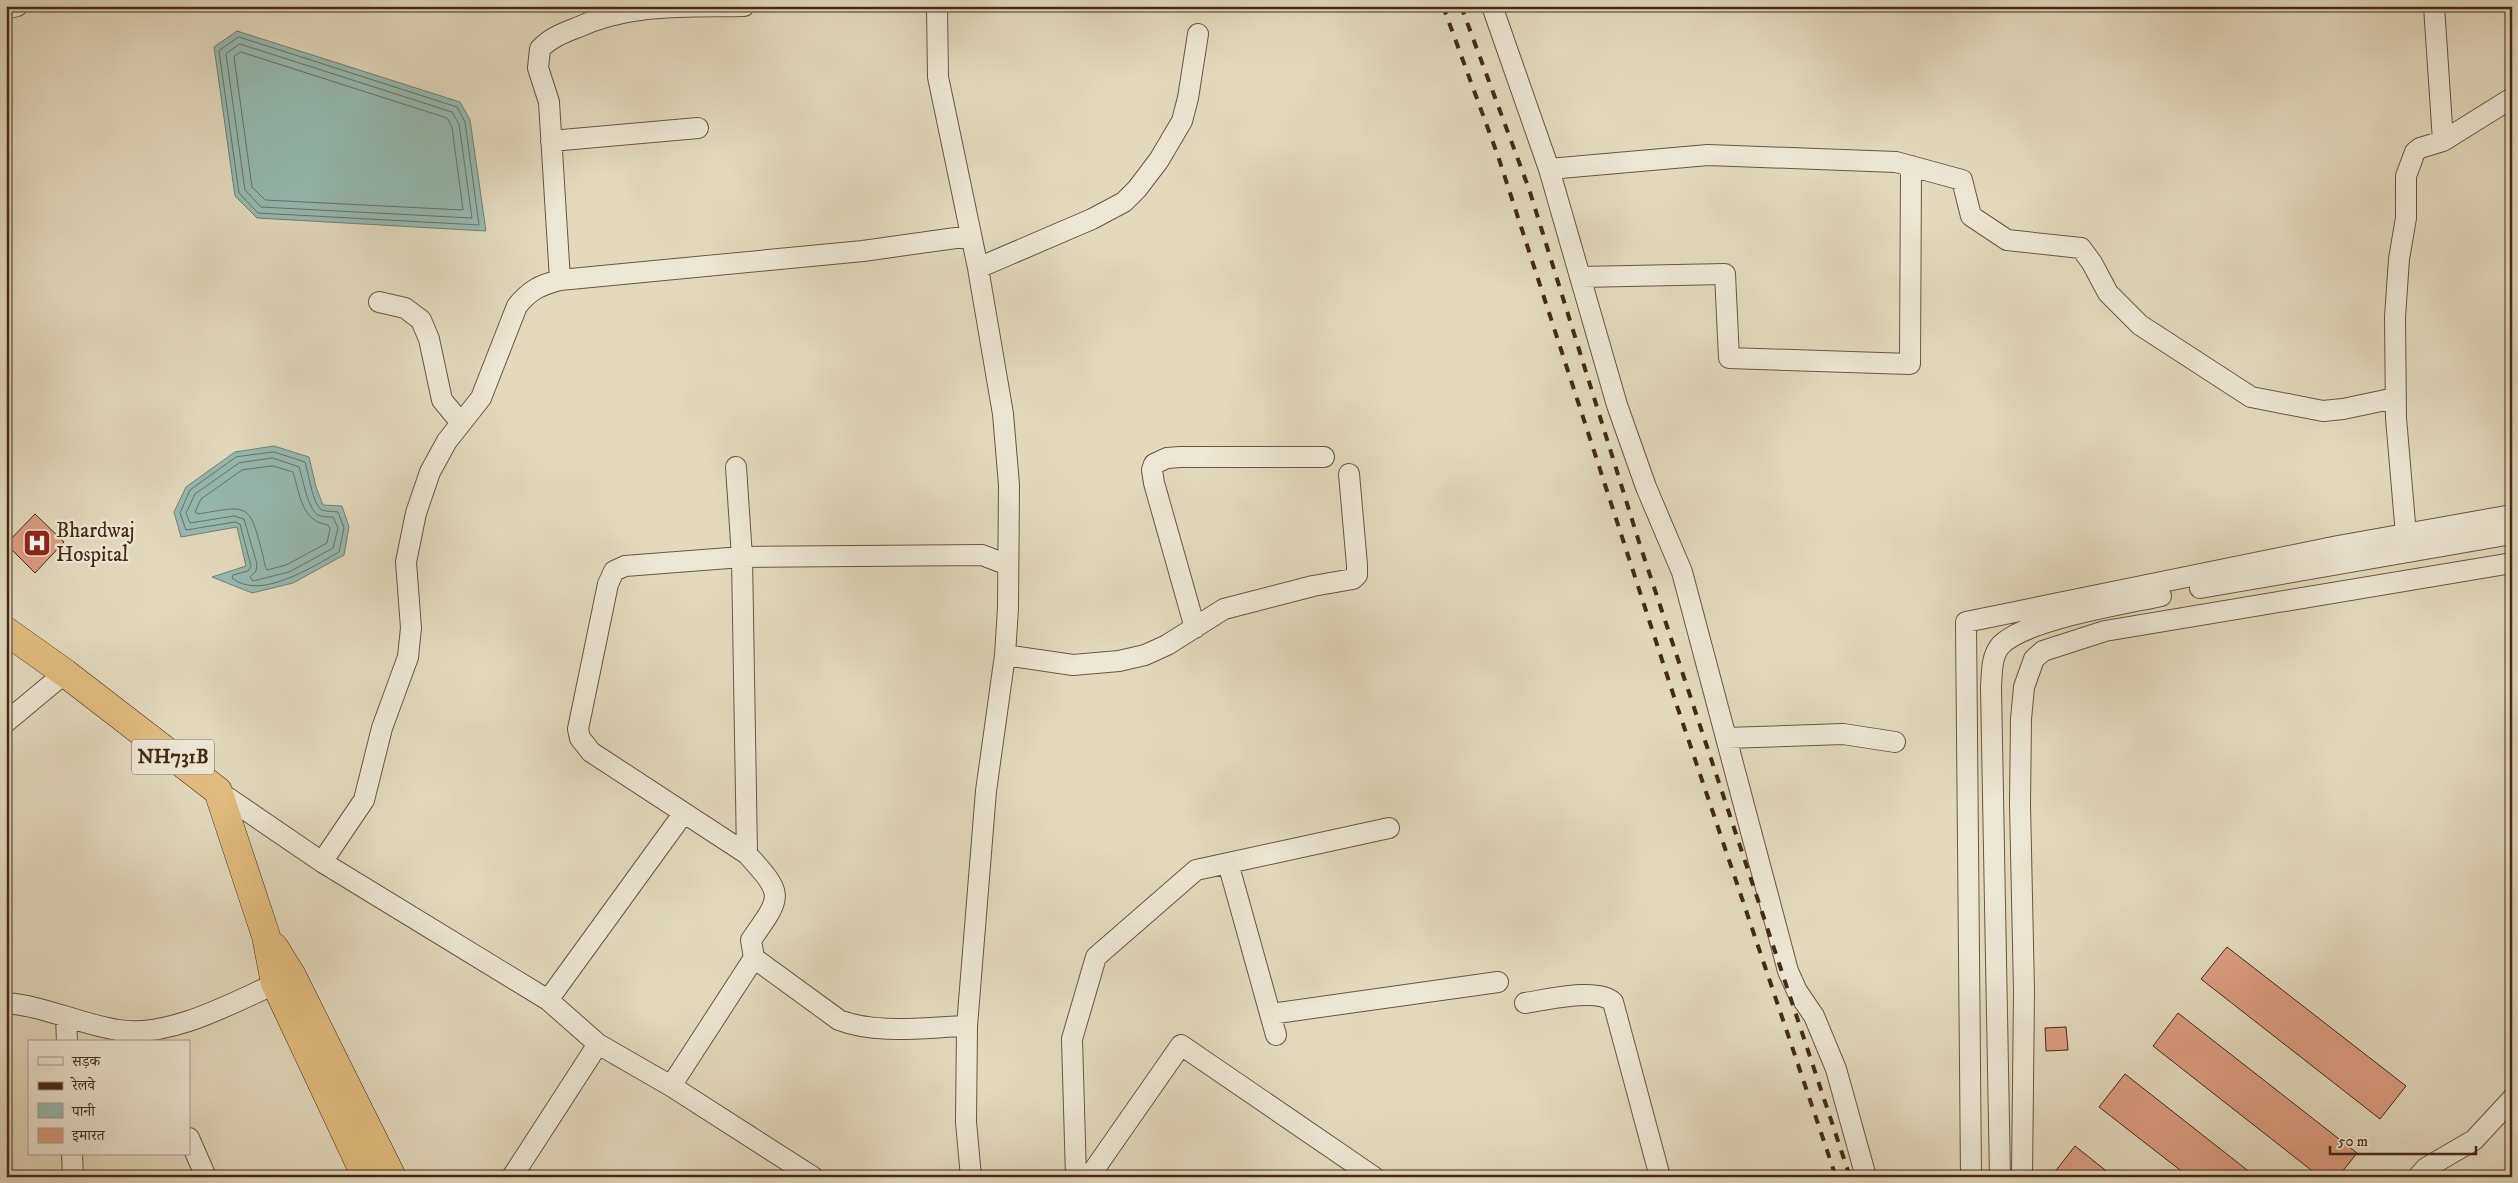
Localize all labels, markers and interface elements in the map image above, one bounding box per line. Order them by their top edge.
place label: Bhardwaj Hospital [56,518,135,568]
hospital icon: Bhardwaj Hospital [22,528,52,558]
road number: NH731B [132,740,214,774]
legend [28,1040,190,1156]
text: सड़क [71,1052,101,1071]
text: रेलवे [70,1076,96,1095]
text: पानी [71,1102,96,1121]
scale bar [2330,1123,2477,1155]
text: इमारत [71,1126,106,1145]
text: 50 m [2338,1132,2368,1151]

